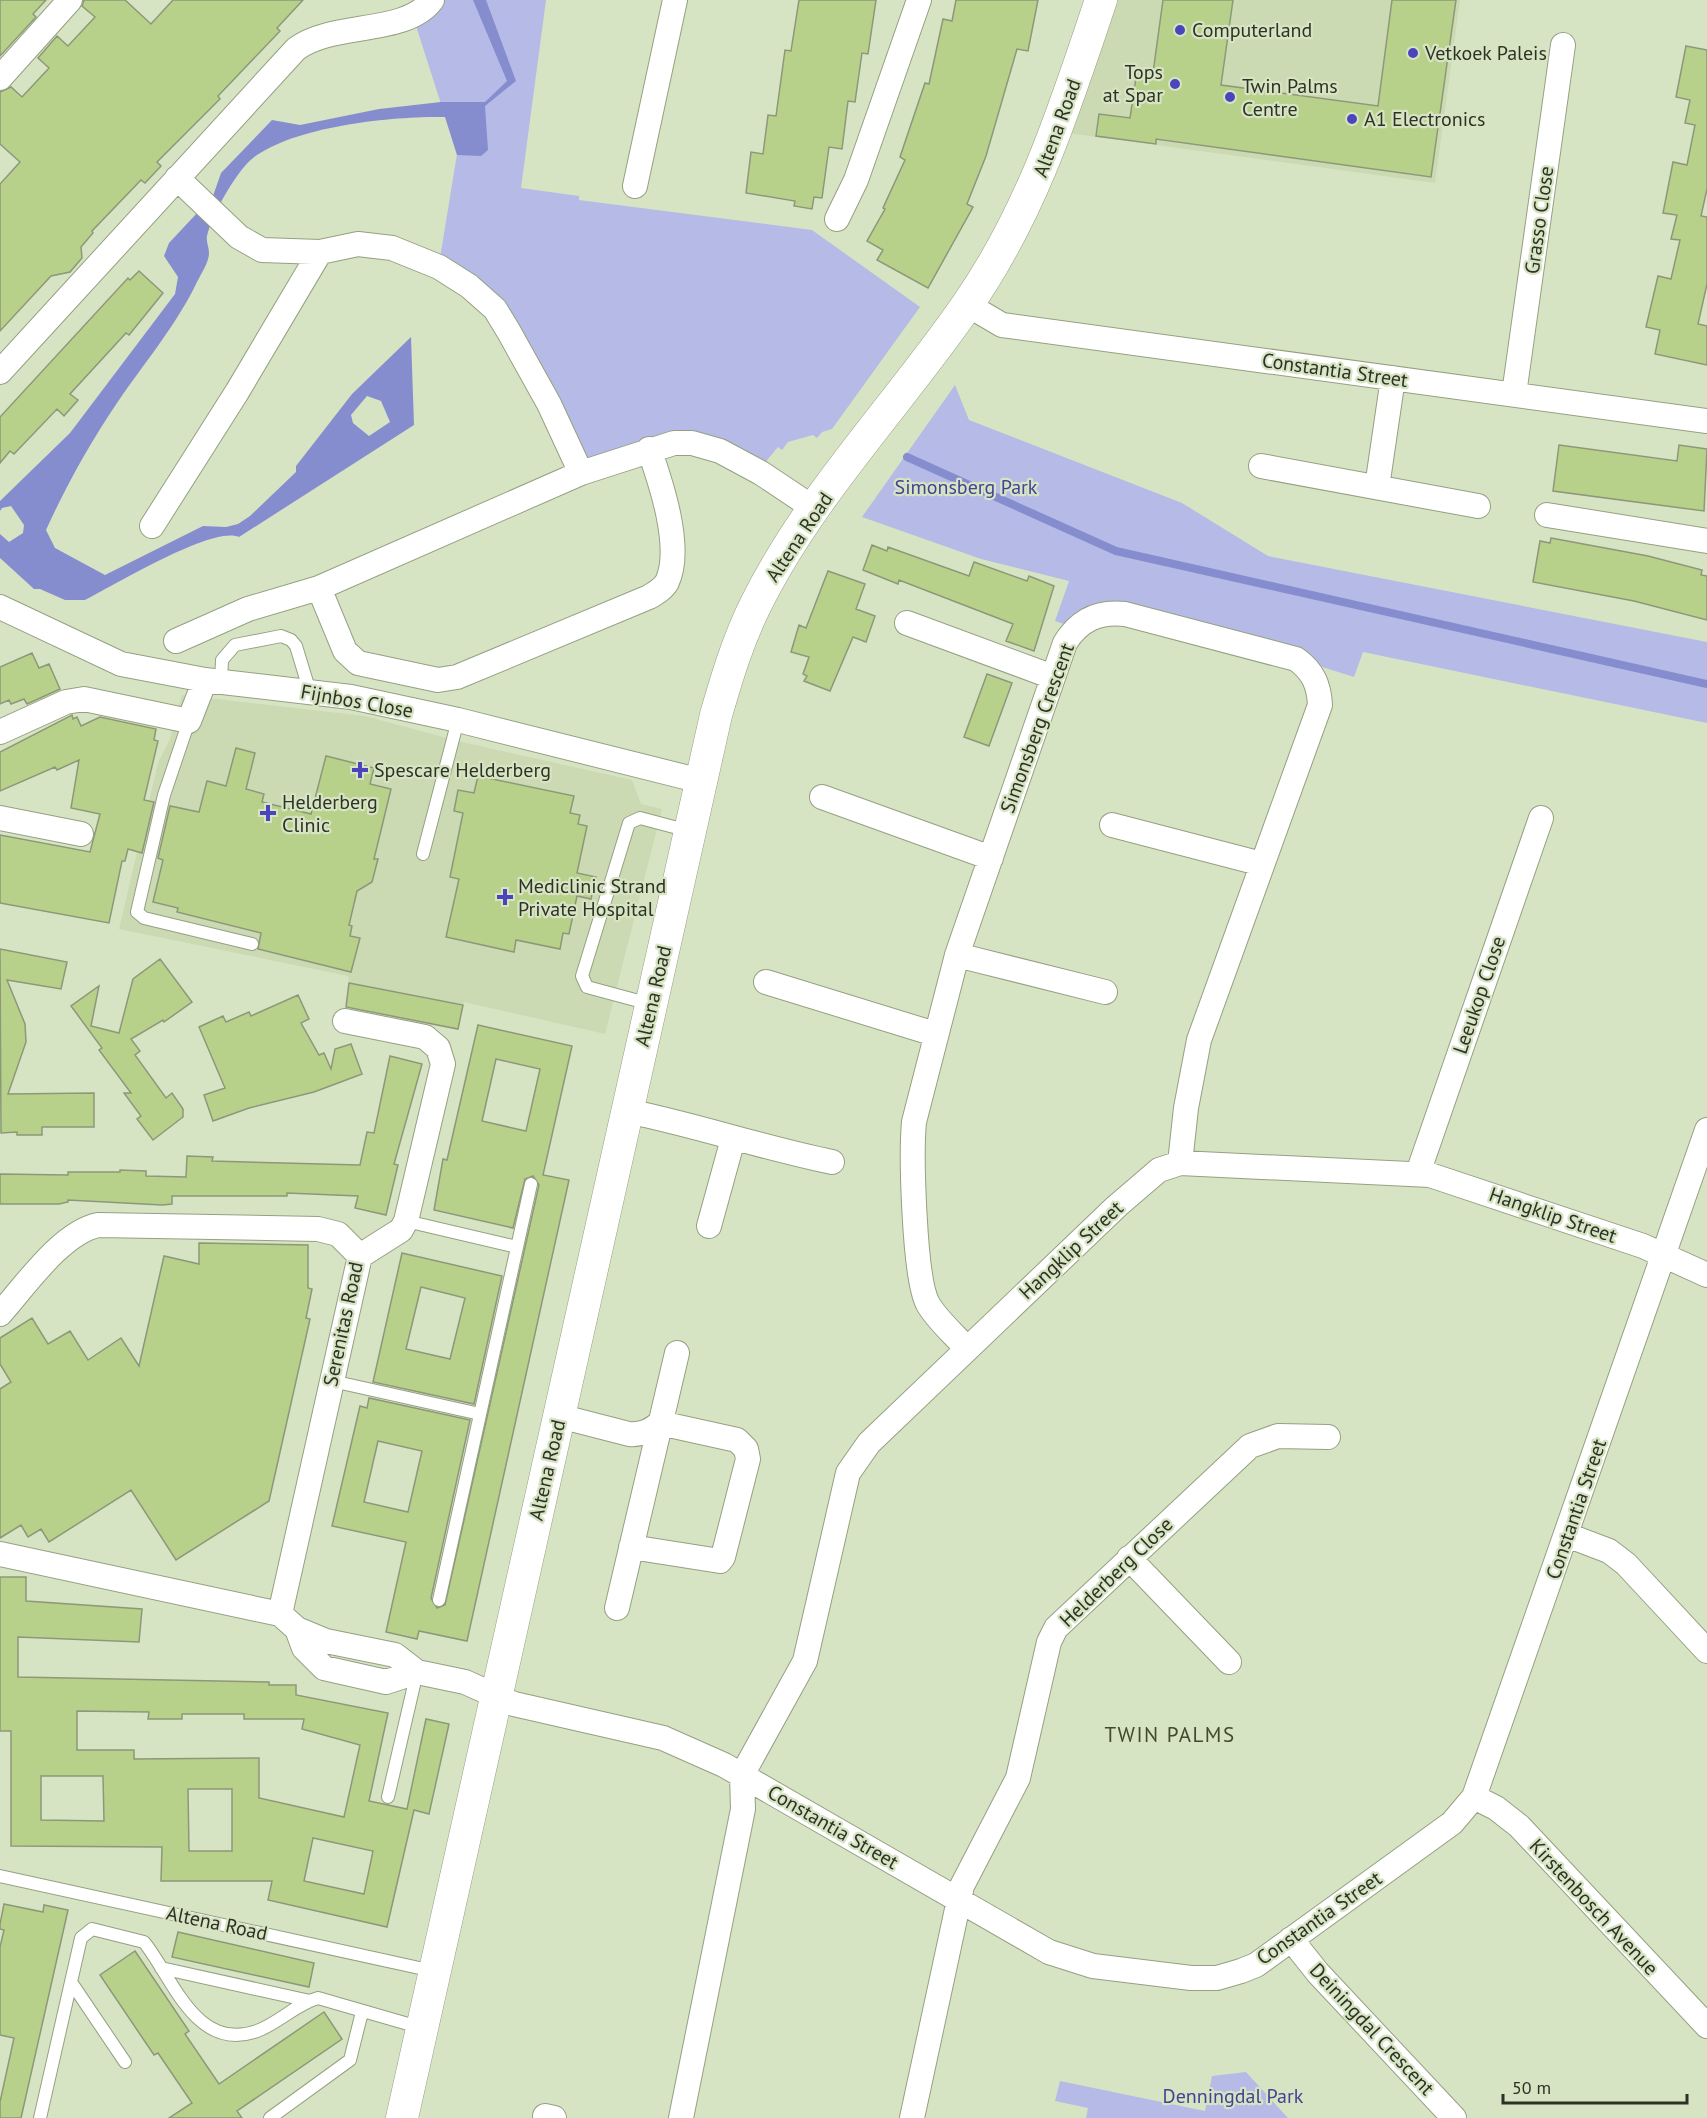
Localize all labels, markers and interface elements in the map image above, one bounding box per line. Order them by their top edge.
place label: Computerland [1192,17,1312,43]
marker: Computerland [1173,23,1187,37]
place label: Vetkoek Paleis [1424,40,1547,66]
marker: Vetkoek Paleis [1406,46,1420,60]
place label: Tops at Spar [1103,59,1163,108]
place label: Twin Palms Centre [1242,73,1338,122]
street label: Altena Road [1027,75,1087,181]
marker: Tops at Spar [1168,77,1182,91]
marker: Twin Palms Centre [1223,90,1237,104]
place label: A1 Electronics [1364,106,1486,132]
marker: A1 Electronics [1345,112,1359,126]
street label: Grasso Close [1519,165,1559,275]
street label: Constantia Street [1260,347,1410,393]
park label: Simonsberg Park [895,474,1038,500]
street label: Altena Road [759,487,839,587]
street label: Simonsberg Crescent [994,639,1080,817]
street label: Fijnbos Close [299,678,415,724]
place label: Spescare Helderberg [374,757,551,783]
marker: Spescare Helderberg [351,761,369,779]
place label: Helderberg Clinic [282,789,378,838]
marker: Helderberg Clinic [259,804,277,822]
place label: Mediclinic Strand Private Hospital [518,873,666,922]
marker: Mediclinic Strand Private Hospital [496,888,514,906]
street label: Leeukop Close [1447,933,1511,1057]
street label: Altena Road [629,943,677,1049]
street label: Hangklip Street [1486,1181,1620,1249]
street label: Hangklip Street [1013,1195,1129,1305]
street label: Serenitas Road [317,1259,369,1389]
street label: Altena Road [523,1417,571,1523]
street label: Constantia Street [1540,1435,1612,1583]
street label: Helderberg Close [1054,1511,1178,1633]
district label: TWIN PALMS [1104,1721,1236,1748]
street label: Constantia Street [763,1779,903,1875]
street label: Kirstenbosch Avenue [1524,1833,1664,1981]
street label: Constantia Street [1251,1865,1387,1971]
street label: Altena Road [164,1900,270,1946]
street label: Deiningdal Crescent [1304,1957,1440,2101]
scale bar [1503,2067,1688,2105]
text: 50 m [1512,2076,1551,2099]
park label: Denningdal Park [1163,2083,1304,2109]

